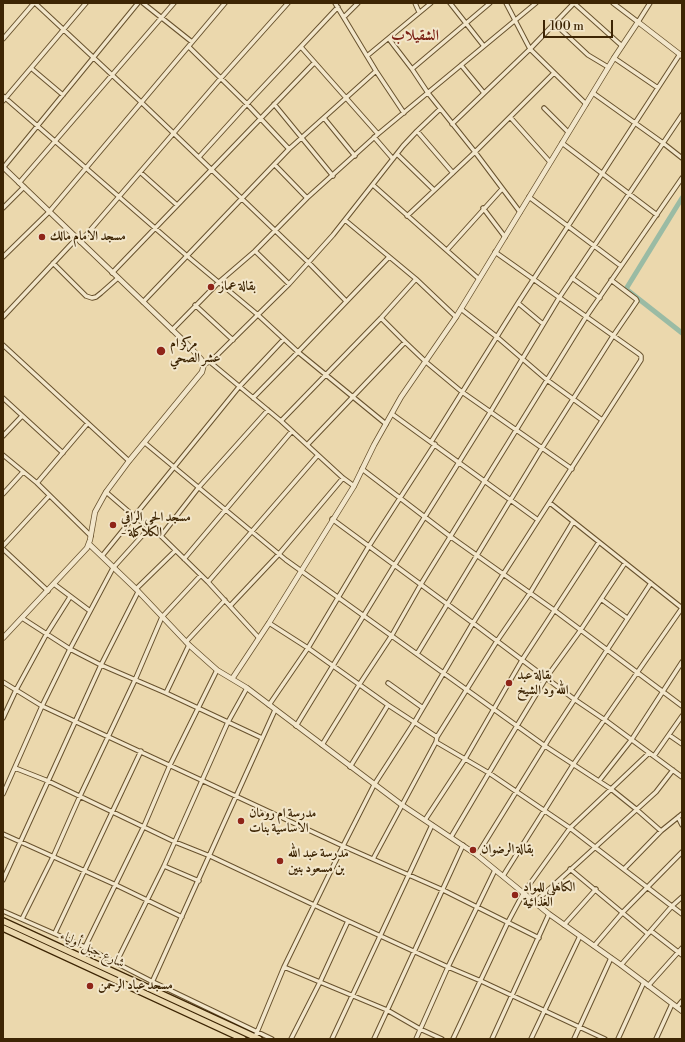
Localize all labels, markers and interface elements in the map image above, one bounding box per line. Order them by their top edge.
scale bar [545,12,615,38]
text: 100 m [550,19,584,34]
district label: الشقيلاب [391,27,439,45]
place label: مسجد الامام مالك [50,229,126,245]
marker: مسجد الامام مالك [37,232,47,242]
place label: بقالة عمار [219,279,256,295]
marker: بقالة عمار [206,282,216,292]
place label: مركز ام عشر الصحي [170,336,220,367]
marker: مركز ام عشر الصحي [155,345,167,357]
place label: مسجد الحي الراقي - الكلاكلة [121,510,191,541]
marker: مسجد الحي الراقي - الكلاكلة [108,520,118,530]
place label: بقالة عبد الله ود الشيخ [517,668,569,699]
marker: بقالة عبد الله ود الشيخ [504,678,514,688]
place label: مدرسة ام رومان الاساسية بنات [249,806,316,837]
marker: مدرسة ام رومان الاساسية بنات [236,816,246,826]
place label: بقالة الرضوان [481,842,534,858]
marker: بقالة الرضوان [468,845,478,855]
place label: مدرسة عبد الله بن مسعود بنين [288,846,349,877]
marker: مدرسة عبد الله بن مسعود بنين [275,856,285,866]
place label: الكاهلي للمواد الغذائية [523,880,575,911]
marker: الكاهلي للمواد الغذائية [510,890,520,900]
street label: شارع جبل أولياء [57,928,127,972]
place label: مسجد عباد الرحمن [98,978,173,994]
marker: مسجد عباد الرحمن [85,981,95,991]

